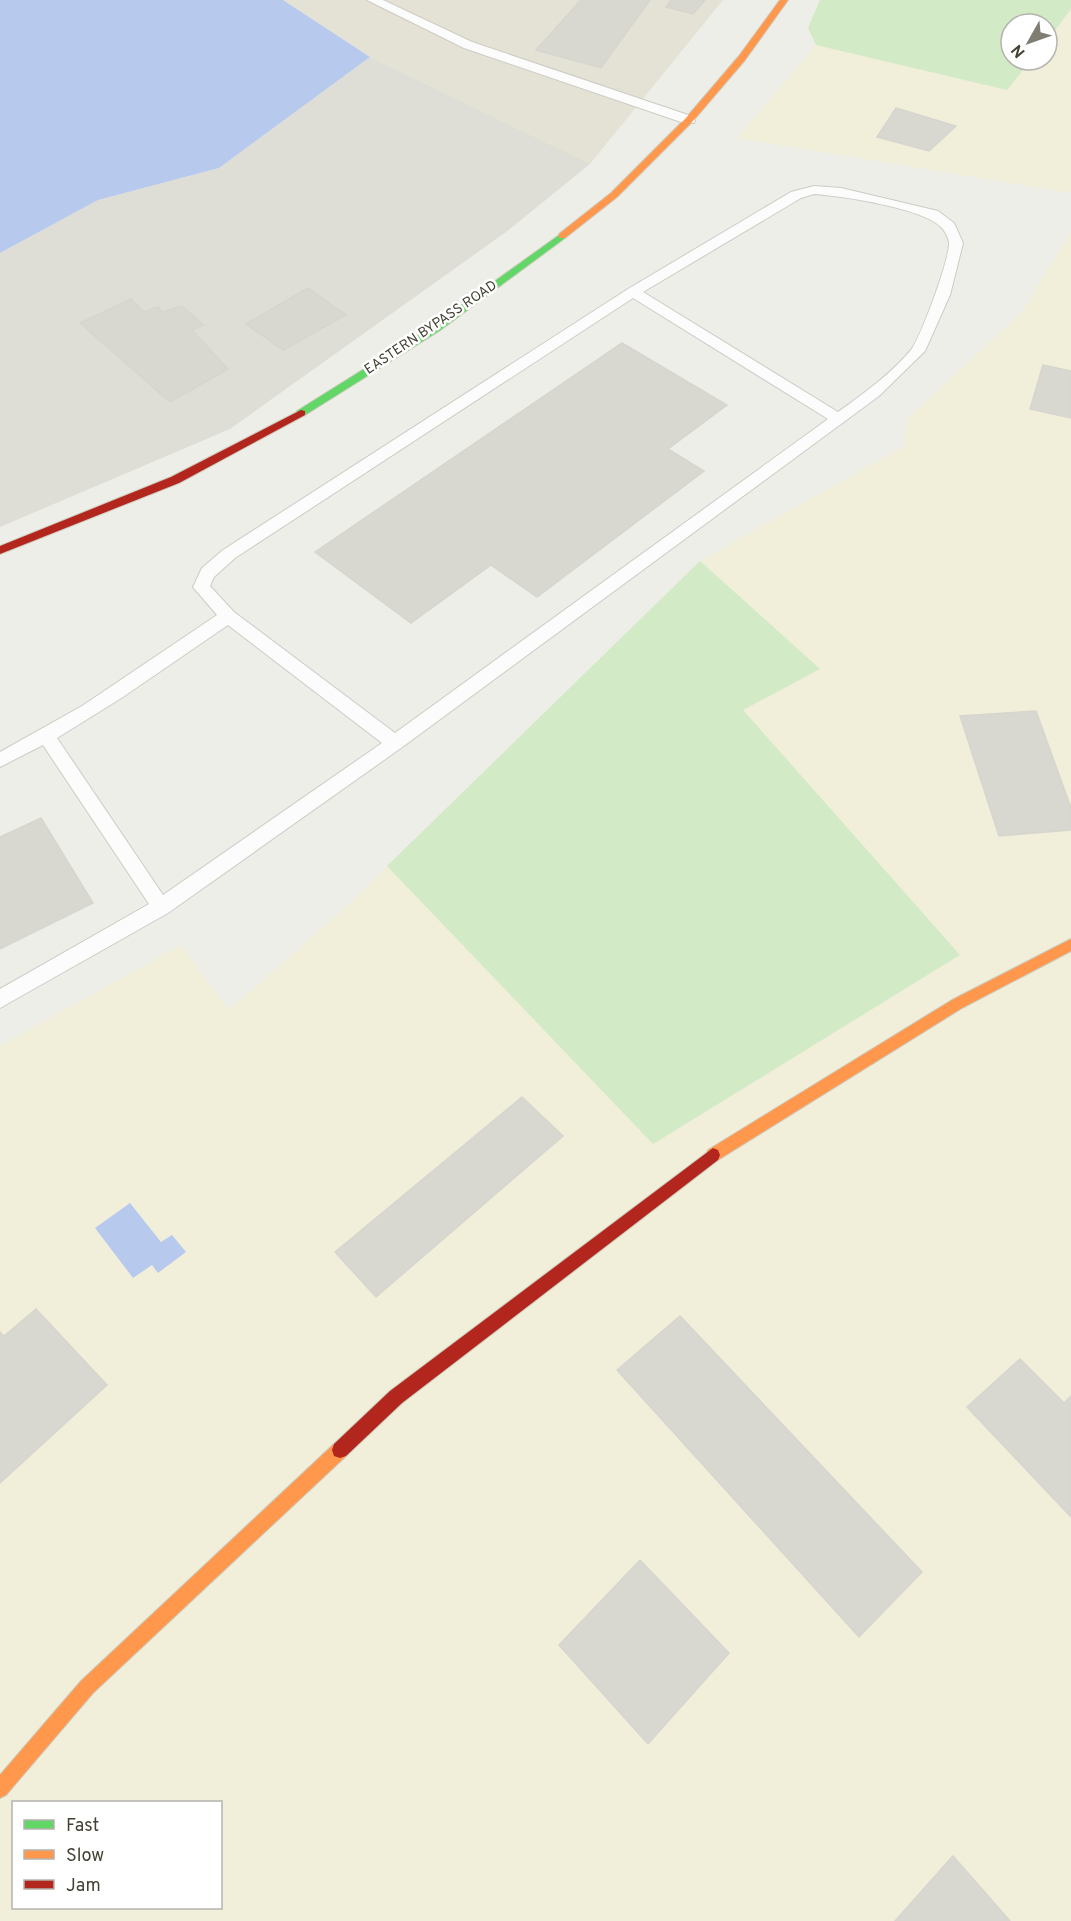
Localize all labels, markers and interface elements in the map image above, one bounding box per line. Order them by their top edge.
north arrow [999,12,1059,72]
text: N [1008,40,1030,61]
street label: EASTERN BYPASS ROAD [362,277,500,379]
legend [12,1801,222,1909]
text: Fast [66,1815,99,1838]
text: Slow [66,1845,104,1868]
text: Jam [66,1875,101,1898]

